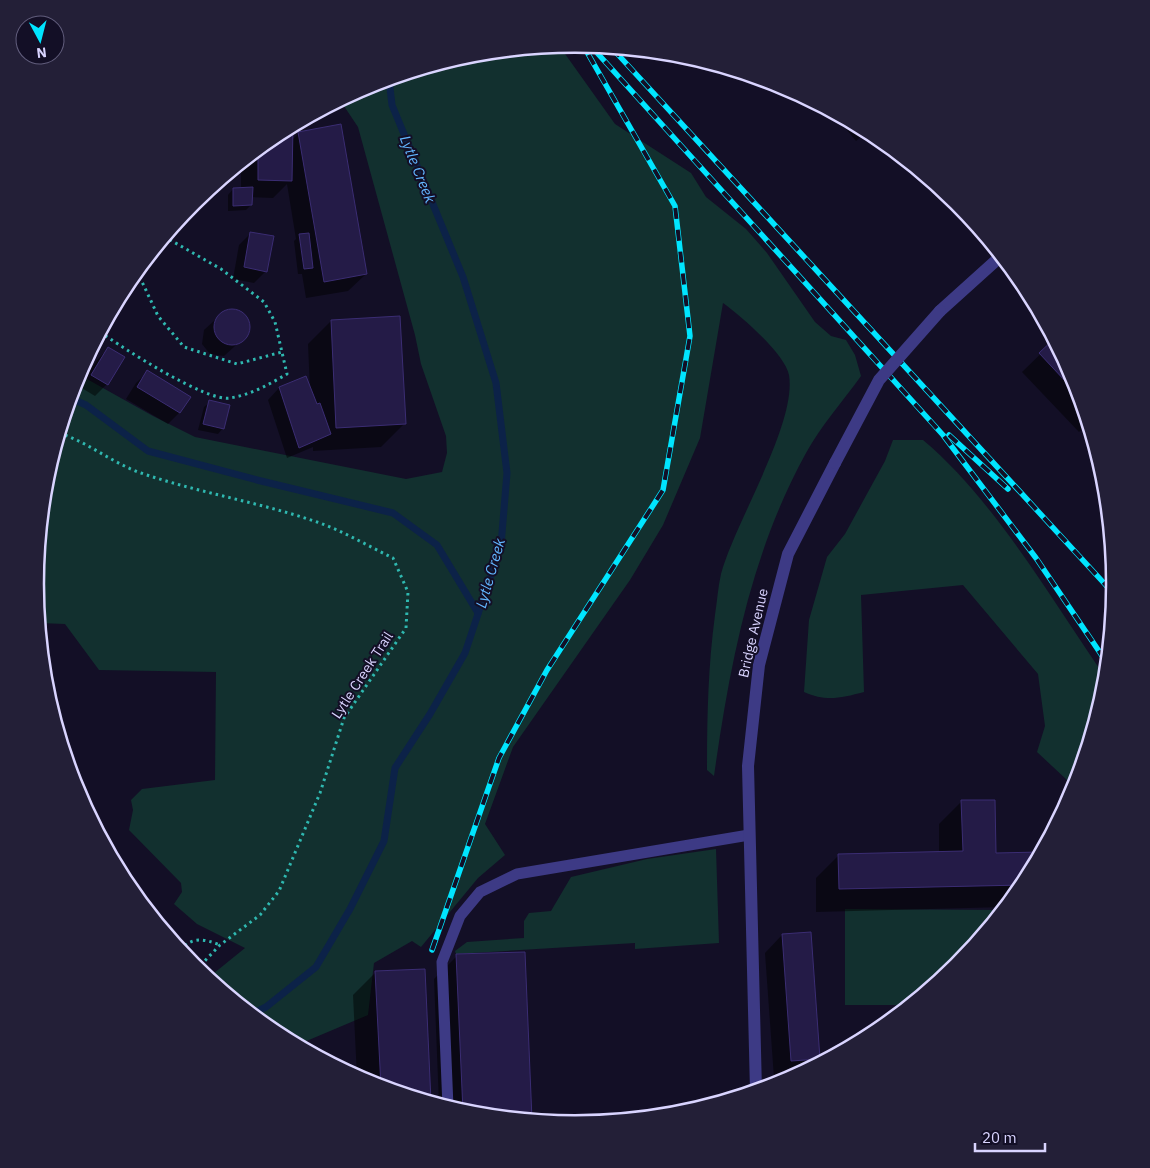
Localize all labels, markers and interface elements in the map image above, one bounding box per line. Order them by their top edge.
north arrow [15,15,65,65]
text: N [35,43,48,62]
water label: Lytle Creek [396,132,440,206]
water label: Lytle Creek [471,536,509,610]
street label: Bridge Avenue [734,586,772,679]
street label: Lytle Creek Trail [327,628,397,722]
scale bar [975,1120,1045,1152]
text: 20 m [982,1128,1017,1147]

